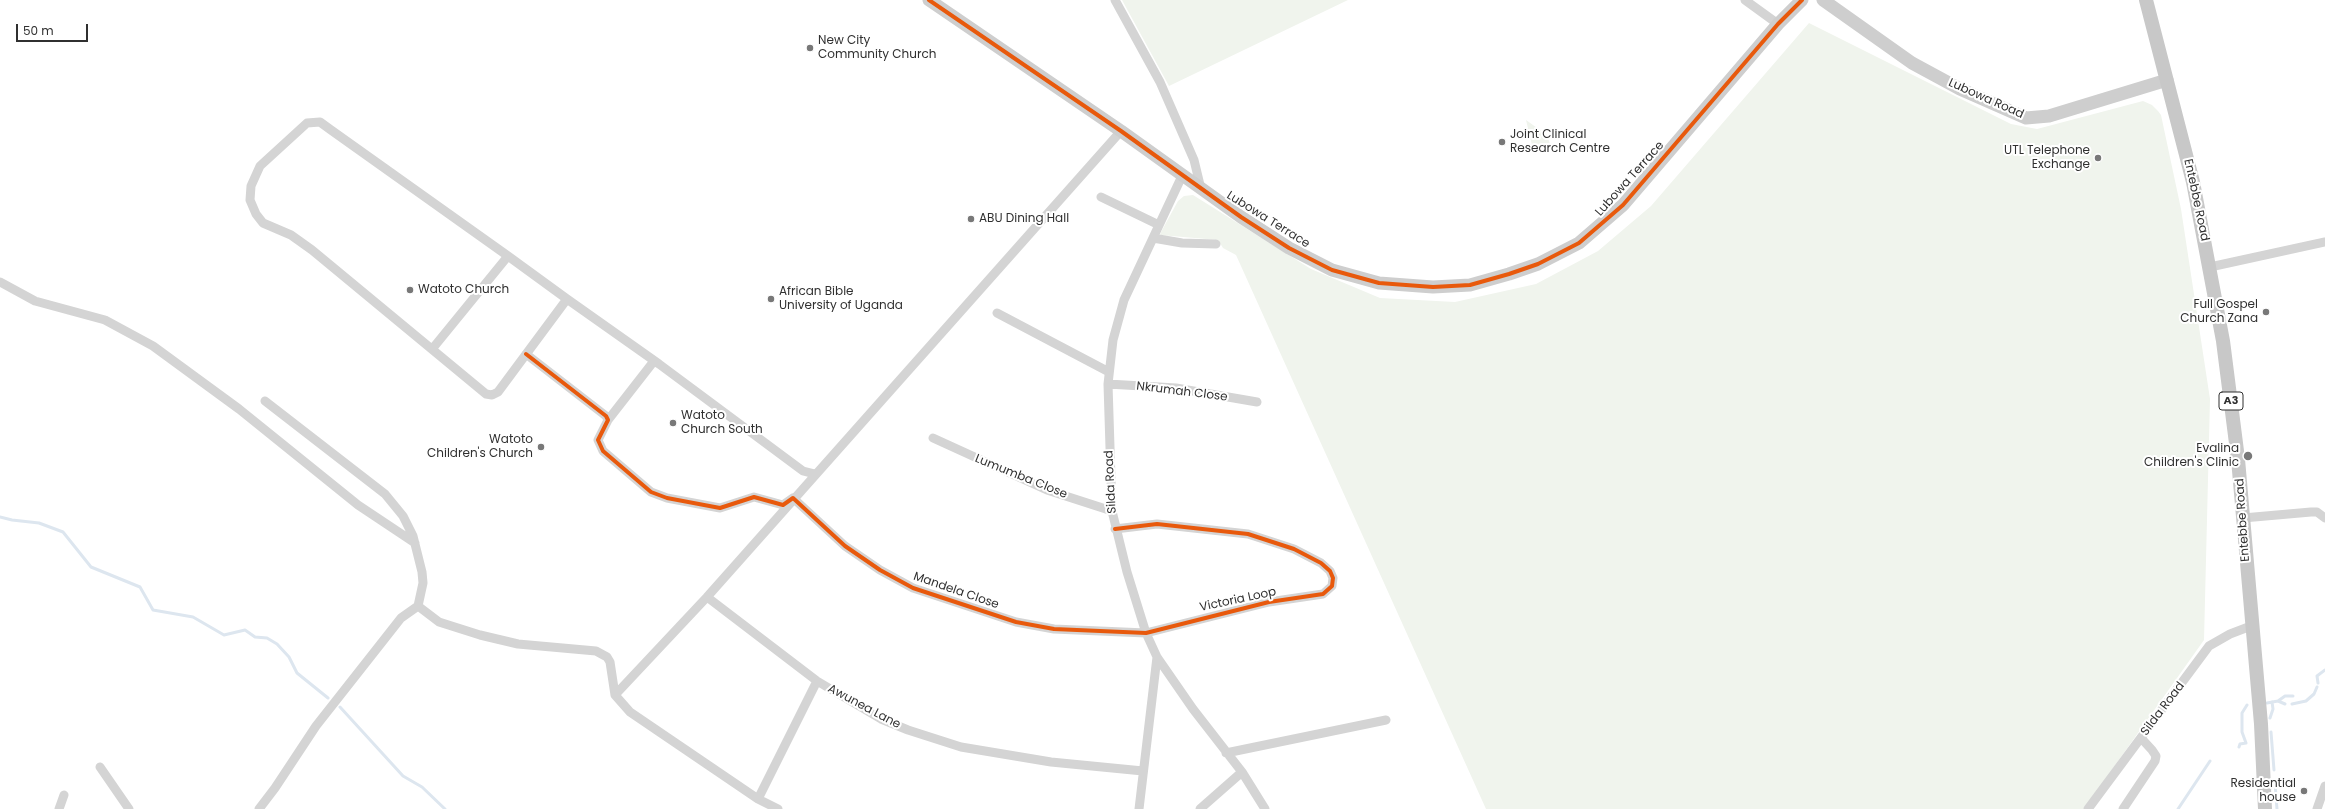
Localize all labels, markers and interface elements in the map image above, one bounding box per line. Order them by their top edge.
scale bar [18,16,90,42]
text: 50 m [23,22,54,39]
place label: New City Community Church [818,34,936,62]
marker: New City Community Church [805,43,815,53]
street label: Lubowa Road [1946,76,2026,122]
place label: Joint Clinical Research Centre [1510,128,1610,156]
marker: Joint Clinical Research Centre [1497,137,1507,147]
street label: Lubowa Terrace [1593,139,1667,219]
place label: UTL Telephone Exchange [2004,144,2090,172]
marker: UTL Telephone Exchange [2093,153,2103,163]
street label: Entebbe Road [2180,158,2212,242]
street label: Lubowa Terrace [1224,189,1312,251]
place label: ABU Dining Hall [979,212,1069,226]
marker: ABU Dining Hall [966,214,976,224]
place label: Watoto Church [418,283,509,297]
marker: Watoto Church [405,285,415,295]
place label: African Bible University of Uganda [779,285,903,313]
marker: African Bible University of Uganda [766,294,776,304]
place label: Full Gospel Church Zana [2180,298,2258,326]
marker: Full Gospel Church Zana [2261,307,2271,317]
street label: Nkrumah Close [1136,379,1228,405]
road number: A3 [2219,392,2243,410]
place label: Watoto Church South [681,409,763,437]
marker: Watoto Church South [668,418,678,428]
place label: Watoto Children's Church [427,433,533,461]
marker: Watoto Children's Church [536,442,546,452]
place label: Evalina Children's Clinic [2144,442,2239,470]
street label: Silda Road [1102,450,1120,514]
marker: Evalina Children's Clinic [2242,450,2254,462]
street label: Lumumba Close [973,452,1069,502]
street label: Entebbe Road [2233,478,2253,562]
street label: Mandela Close [911,570,1001,612]
street label: Victoria Loop [1198,585,1278,615]
street label: Silda Road [2138,679,2188,739]
street label: Awunea Lane [825,682,903,732]
place label: Residential house [2230,777,2296,805]
marker: Residential house [2299,786,2309,796]

